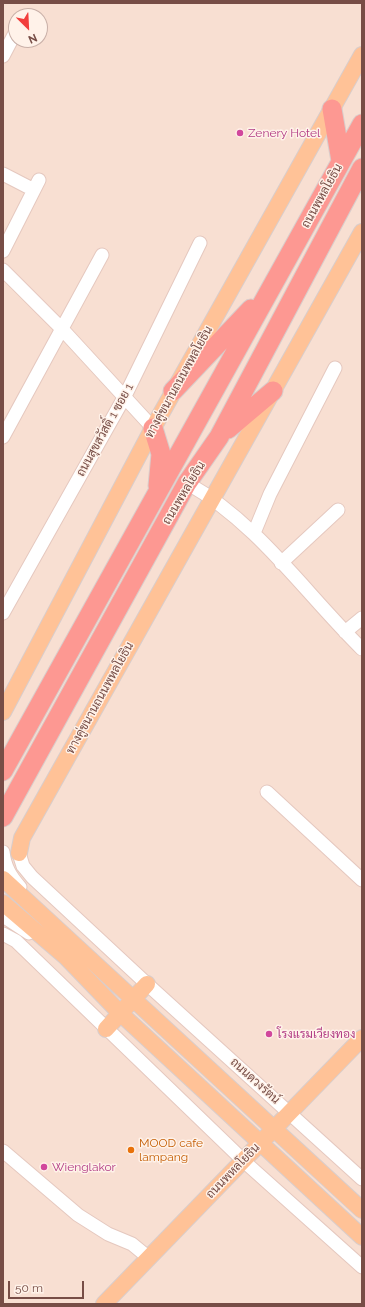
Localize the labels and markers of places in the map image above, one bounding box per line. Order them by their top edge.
place label: Zenery Hotel [248,126,320,140]
marker: Zenery Hotel [235,128,245,138]
place label: โรงแรมเวียงทอง [277,1027,355,1041]
marker: โรงแรมเวียงทอง [264,1029,274,1039]
place label: MOOD cafe lampang [139,1136,203,1164]
marker: MOOD cafe lampang [126,1145,136,1155]
place label: Wienglakor [52,1160,116,1174]
marker: Wienglakor [39,1162,49,1172]

